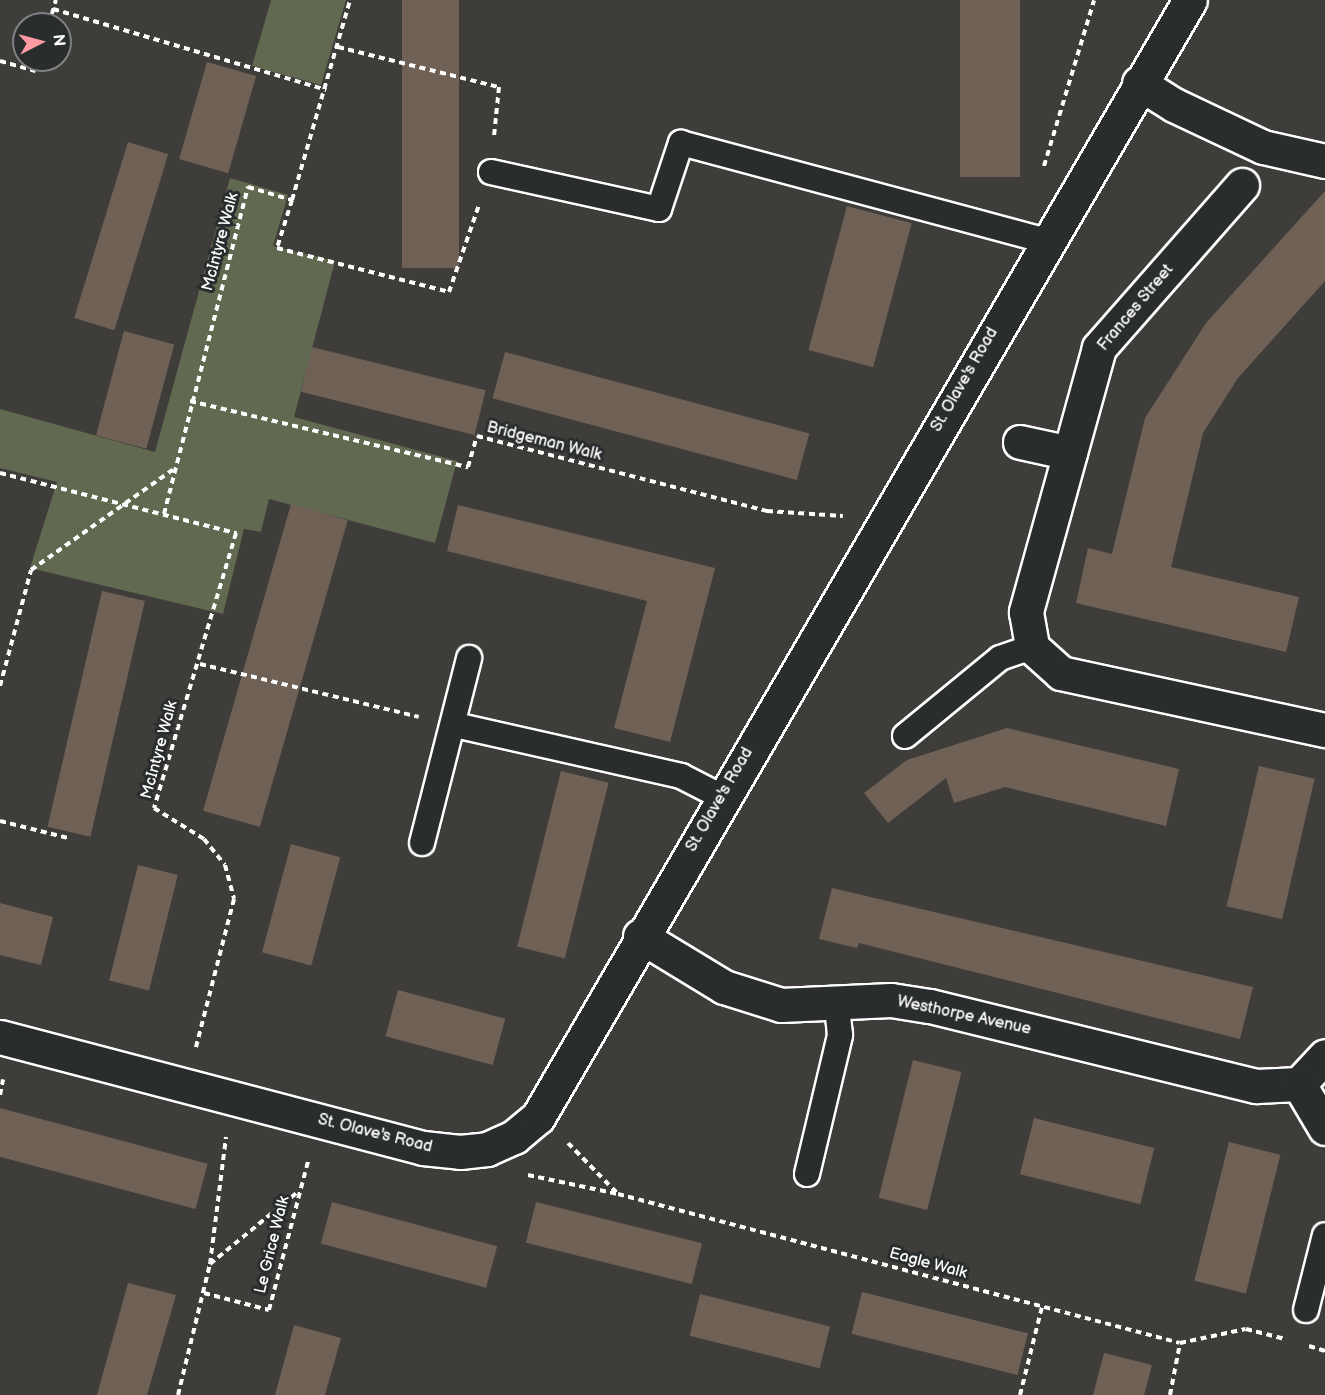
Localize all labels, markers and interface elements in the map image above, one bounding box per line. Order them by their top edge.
north arrow [12,12,72,72]
text: N [48,33,68,47]
street label: McIntyre Walk [199,190,243,294]
street label: Frances Street [1094,261,1178,355]
street label: St. Olave's Road [927,324,1003,436]
street label: Bridgeman Walk [484,418,604,466]
street label: McIntyre Walk [138,698,182,802]
street label: St. Olave's Road [682,744,758,856]
street label: Westhorpe Avenue [895,992,1033,1040]
street label: St. Olave's Road [316,1111,434,1157]
street label: Le Grice Walk [252,1194,294,1296]
street label: Eagle Walk [887,1244,969,1284]

